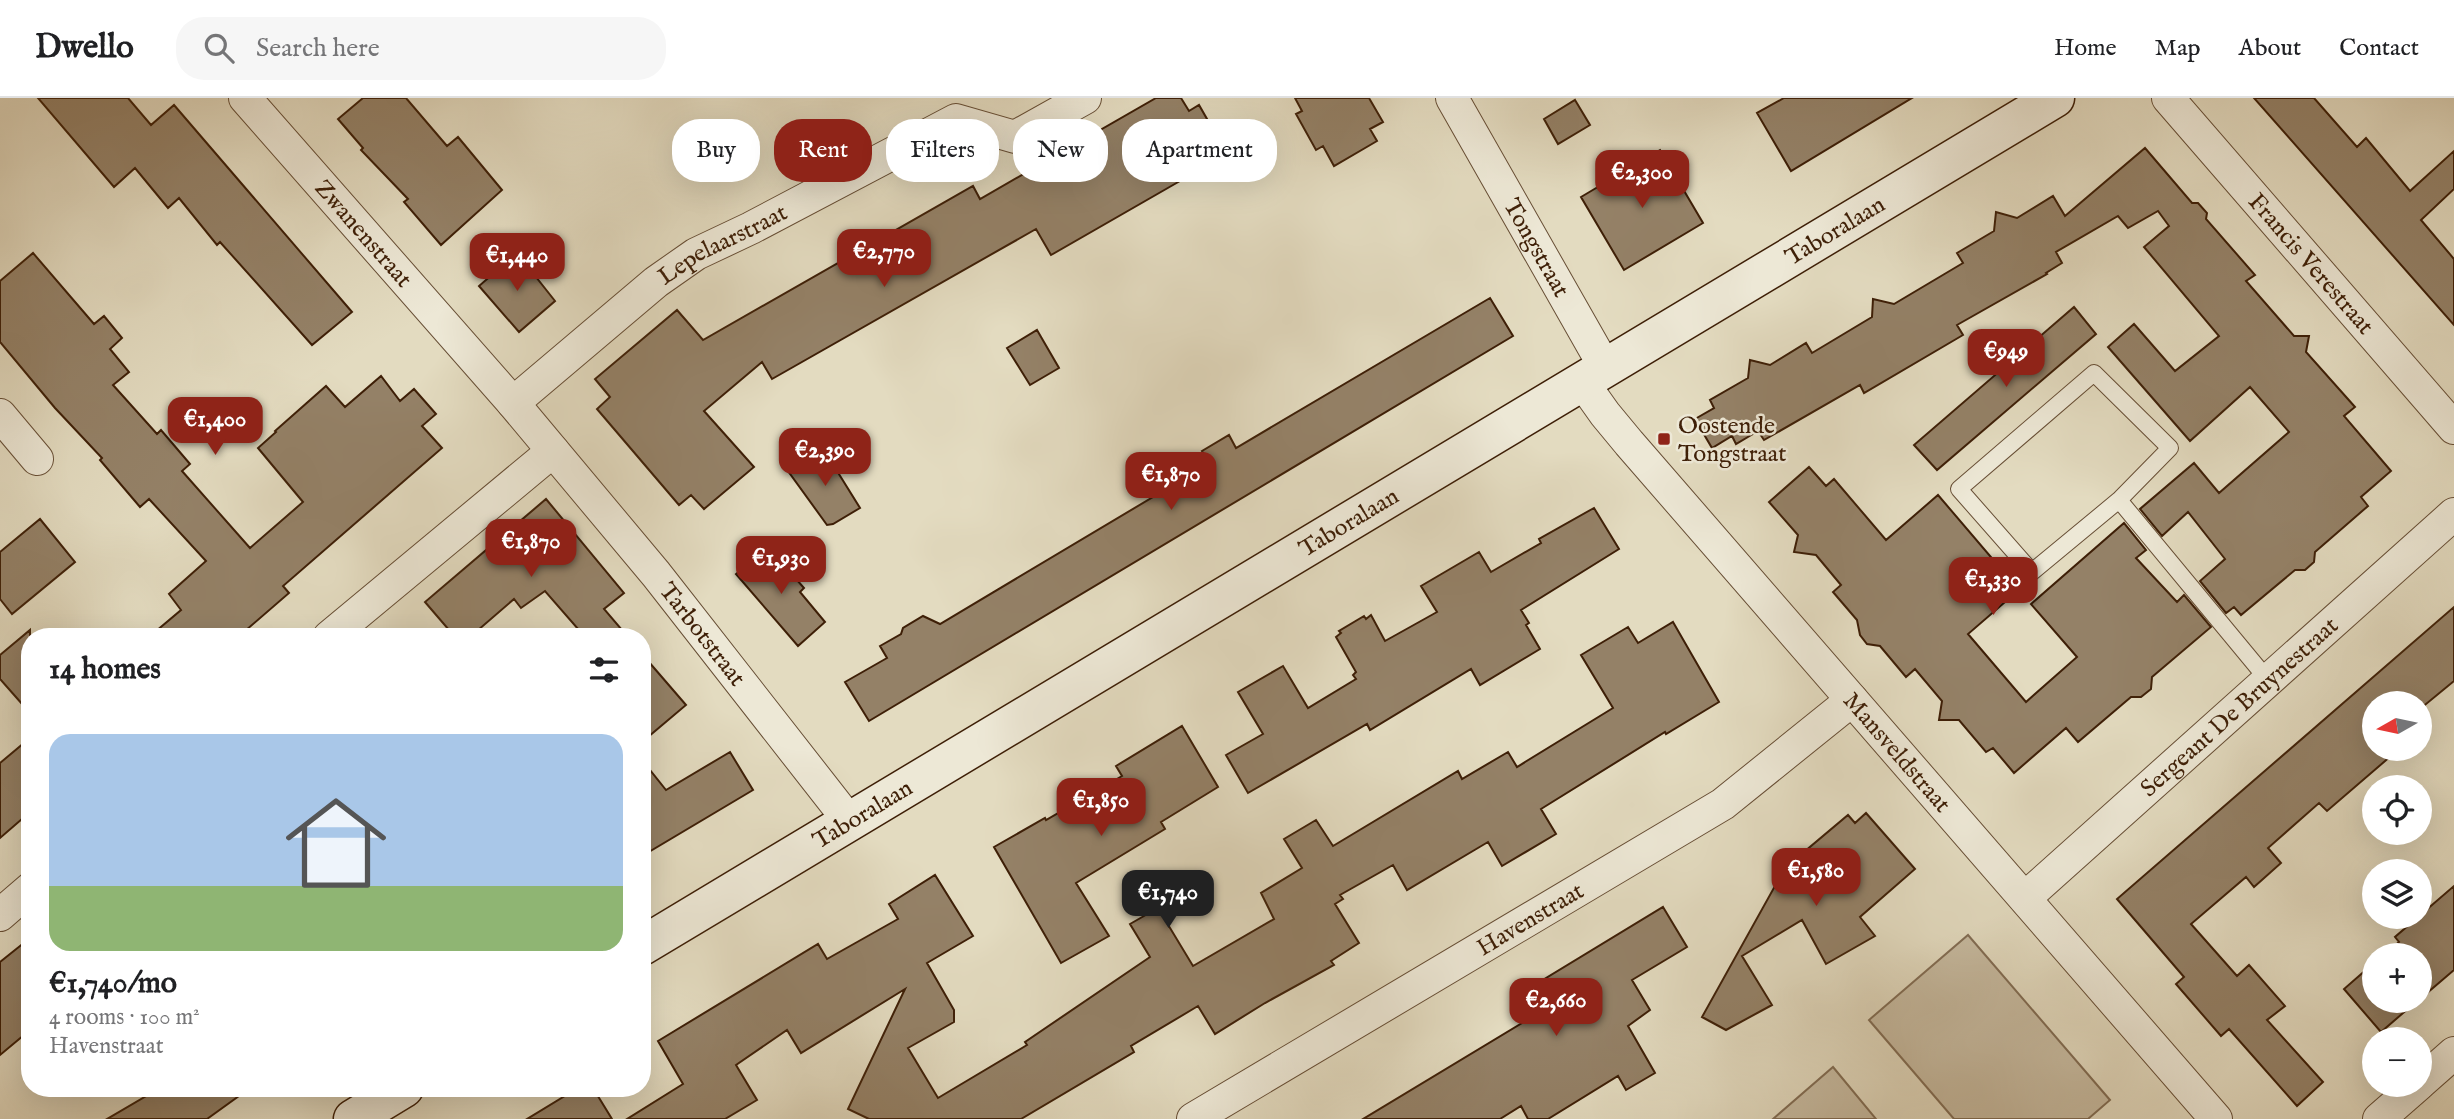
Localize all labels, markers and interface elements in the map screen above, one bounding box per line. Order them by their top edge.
search box [176,17,666,80]
text: Dwello [35,27,134,69]
icon: search [200,29,238,67]
text: Search here [256,32,380,65]
text: Home [2054,33,2117,64]
text: Map [2155,33,2201,64]
text: About [2239,33,2301,64]
text: Contact [2339,33,2419,64]
chip: Buy [672,119,760,182]
chip: Rent [774,119,872,182]
chip: Filters [886,119,999,182]
chip: New [1013,119,1108,182]
chip: Apartment [1122,119,1277,182]
pin: €2,300 [1585,150,1699,210]
text: €2,300 [1611,158,1673,187]
street label: Zwanenstraat [307,174,418,295]
street label: Francis Verestraat [2241,187,2380,342]
street label: Taboralaan [1780,190,1891,273]
street label: Tongstraat [1495,193,1576,303]
street label: Lepelaarstraat [652,198,793,293]
pin: €2,770 [827,230,941,289]
pin: €1,440 [460,234,574,293]
text: €2,770 [853,237,915,266]
text: €1,440 [486,241,548,270]
pin: €949 [1965,330,2047,389]
text: €949 [1984,337,2028,366]
pin: €1,400 [158,398,272,457]
text: €1,400 [184,405,246,434]
place label: Oostende Tongstraat [1678,411,1786,470]
pin: €2,390 [768,428,882,488]
marker: Oostende Tongstraat [1656,431,1672,447]
text: €2,390 [795,436,855,465]
pin: €1,870 [1114,452,1228,512]
text: €1,870 [1141,460,1201,489]
street label: Taboralaan [1294,481,1405,565]
pin: €1,870 [474,519,588,579]
text: €1,870 [501,527,561,556]
pin: €1,930 [724,536,838,596]
text: €1,930 [752,544,810,573]
pin: €1,330 [1936,558,2050,617]
text: €1,330 [1965,565,2021,594]
street label: Tarbotstraat [651,577,752,693]
street label: Sergeant De Bruynestraat [2134,611,2345,804]
text: 14 homes [49,651,161,689]
icon: filters [585,651,623,689]
street label: Mansveldstraat [1836,686,1957,820]
north arrow [2362,691,2432,761]
map controls [2362,691,2432,1097]
street label: Taboralaan [808,773,919,857]
button: locate [2362,775,2432,845]
pin: €1,850 [1044,778,1158,838]
icon: home [273,780,399,906]
text: €1,850 [1073,786,1129,815]
pin: €1,580 [1759,848,1873,908]
text: €1,580 [1788,856,1844,885]
button: layers [2362,859,2432,929]
pin: €1,740 [1111,870,1225,930]
street label: Havenstraat [1471,876,1590,964]
text: €1,740 [1138,878,1198,907]
button: + [2362,943,2432,1013]
text: €1,740/mo [49,965,177,1003]
pin: €2,660 [1499,978,1613,1038]
text: €2,660 [1525,986,1587,1015]
text: 4 rooms · 100 m² [49,1003,200,1032]
button: − [2362,1027,2432,1097]
text: Havenstraat [49,1032,164,1061]

